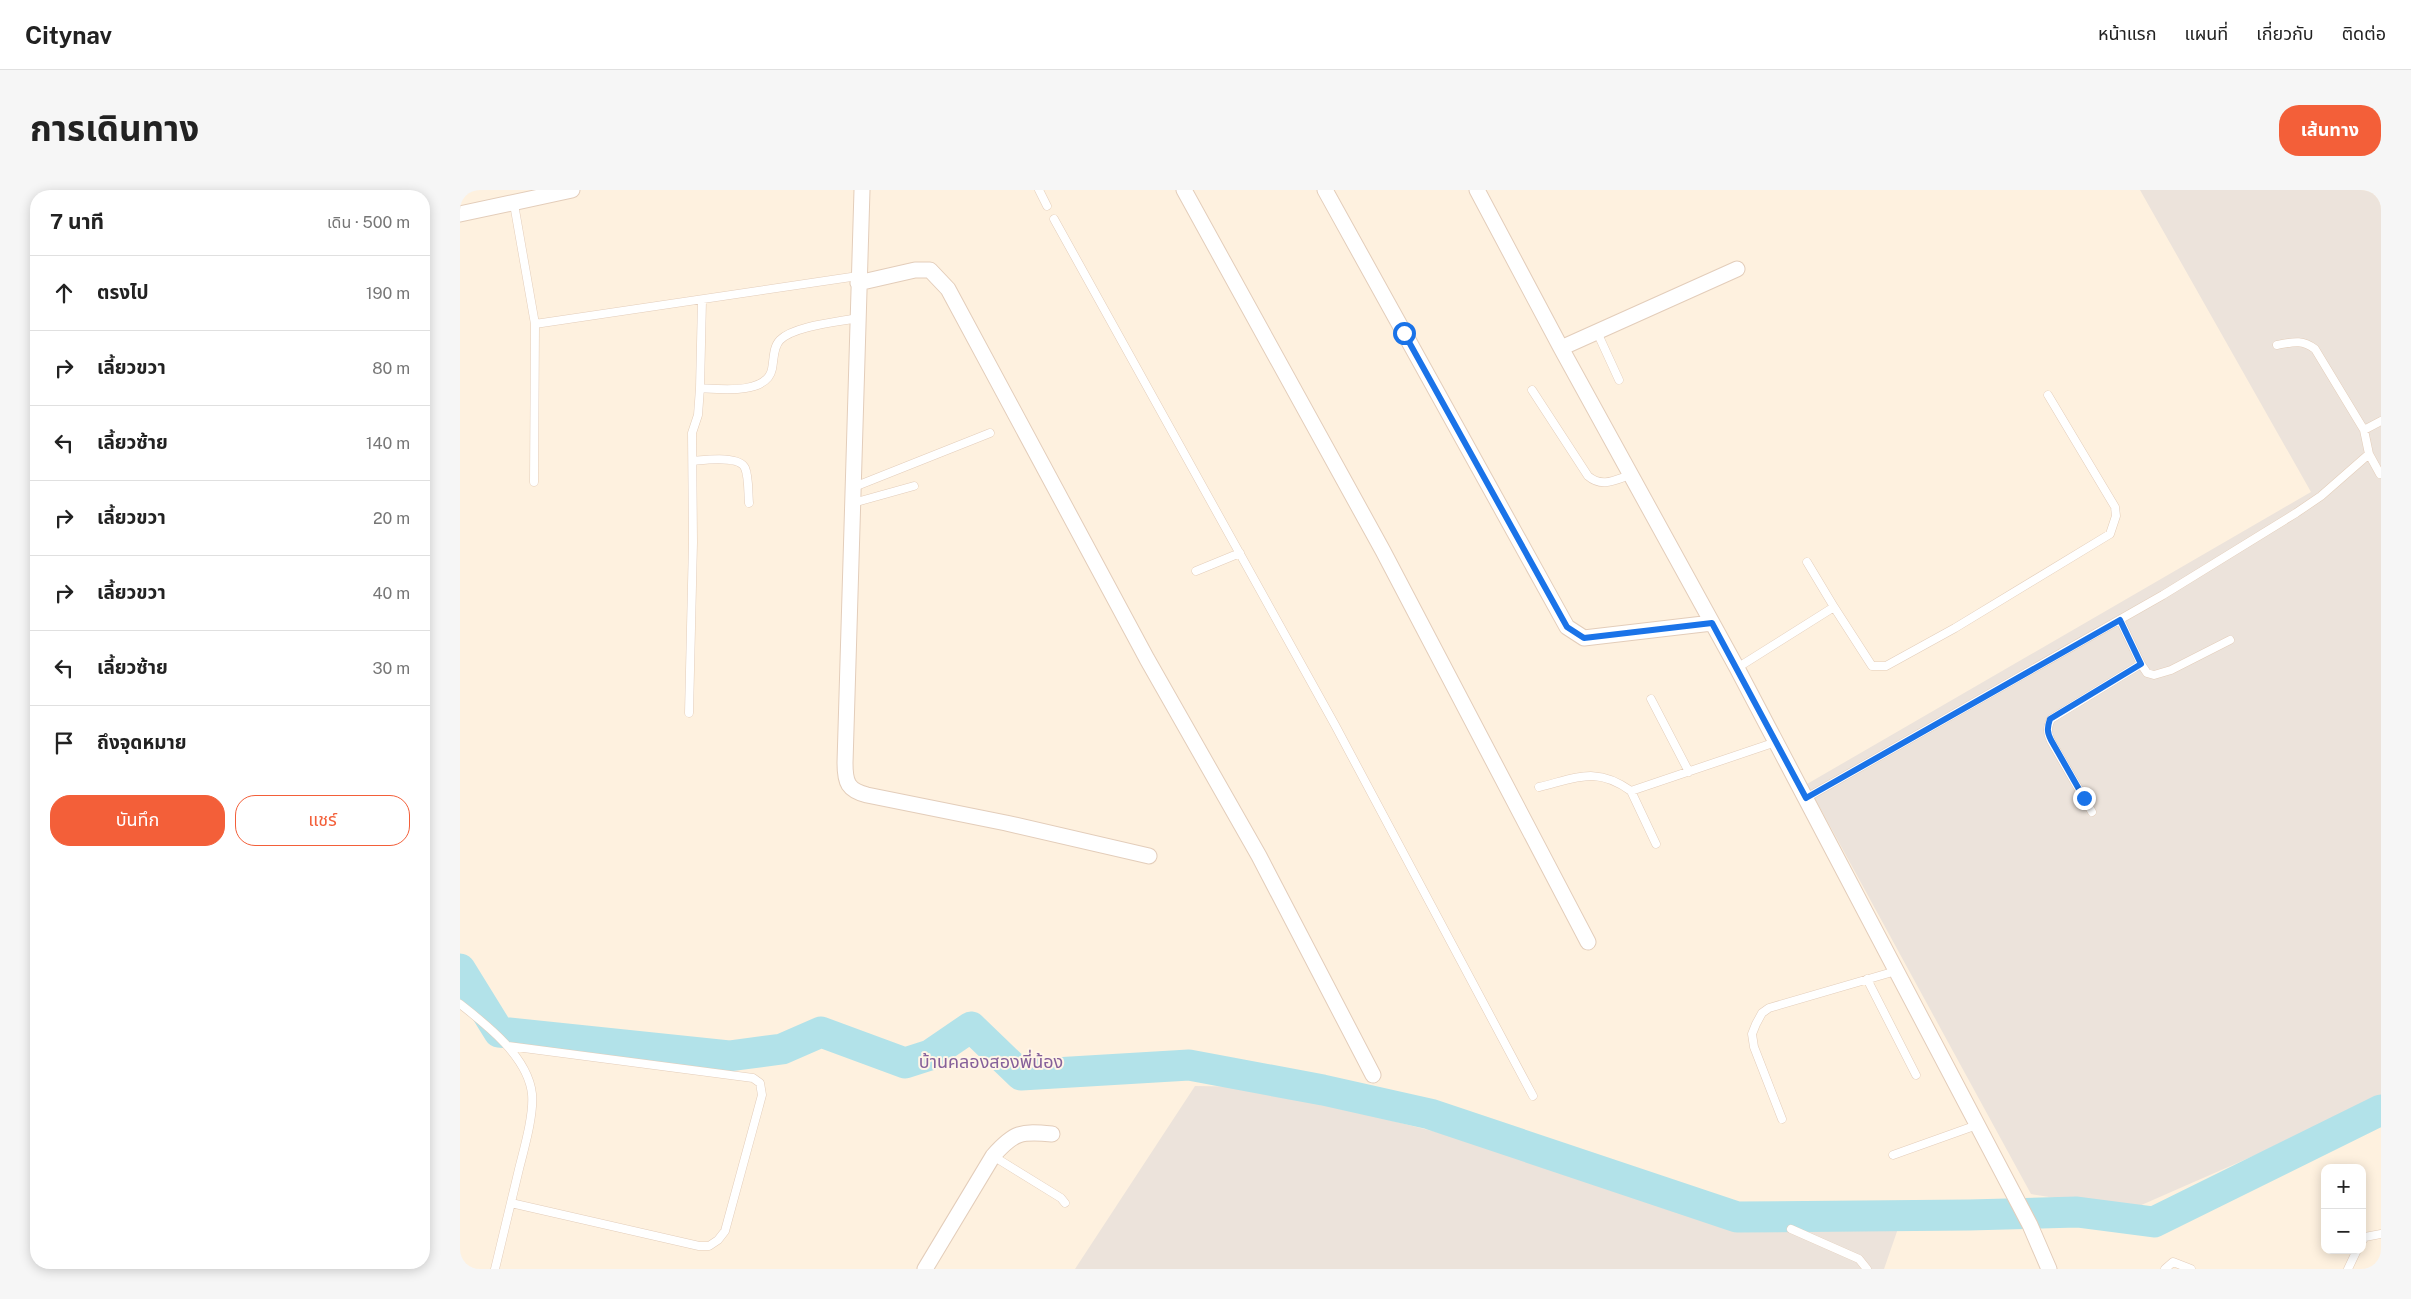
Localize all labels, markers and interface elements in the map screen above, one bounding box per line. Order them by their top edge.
text: Citynav [25,21,112,49]
text: หน้าแรก [2098,23,2156,44]
text: แผนที่ [2184,23,2228,44]
text: เกี่ยวกับ [2256,23,2314,44]
text: ติดต่อ [2342,23,2386,44]
button: เส้นทาง [2279,105,2381,156]
text: การเดินทาง [30,108,199,149]
text: 7 นาที [50,209,104,234]
text: เดิน · 500 m [327,213,410,232]
icon: ahead [50,279,78,307]
text: ตรงไป [97,281,149,303]
text: 190 m [366,284,410,303]
route start [1393,322,1416,345]
icon: right [50,354,78,382]
text: เลี้ยวขวา [97,356,166,378]
text: 80 m [372,359,410,378]
icon: left [50,429,78,457]
text: เลี้ยวซ้าย [97,431,168,453]
text: 140 m [366,434,410,453]
icon: right [50,504,78,532]
text: เลี้ยวขวา [97,506,166,528]
text: 20 m [373,509,410,528]
icon: right [50,579,78,607]
text: เลี้ยวขวา [97,581,166,603]
text: 40 m [372,584,410,603]
icon: left [50,654,78,682]
text: เลี้ยวซ้าย [97,656,168,678]
text: 30 m [373,659,410,678]
icon: arrive [50,729,78,757]
text: ถึงจุดหมาย [97,731,187,753]
route end [2073,787,2096,810]
button: บันทึก [50,795,225,846]
button: แชร์ [235,795,410,846]
district label: บ้านคลองสองพี่น้อง [919,1049,1063,1072]
map controls [2321,1164,2366,1254]
button: + [2321,1164,2366,1209]
button: − [2321,1209,2366,1254]

